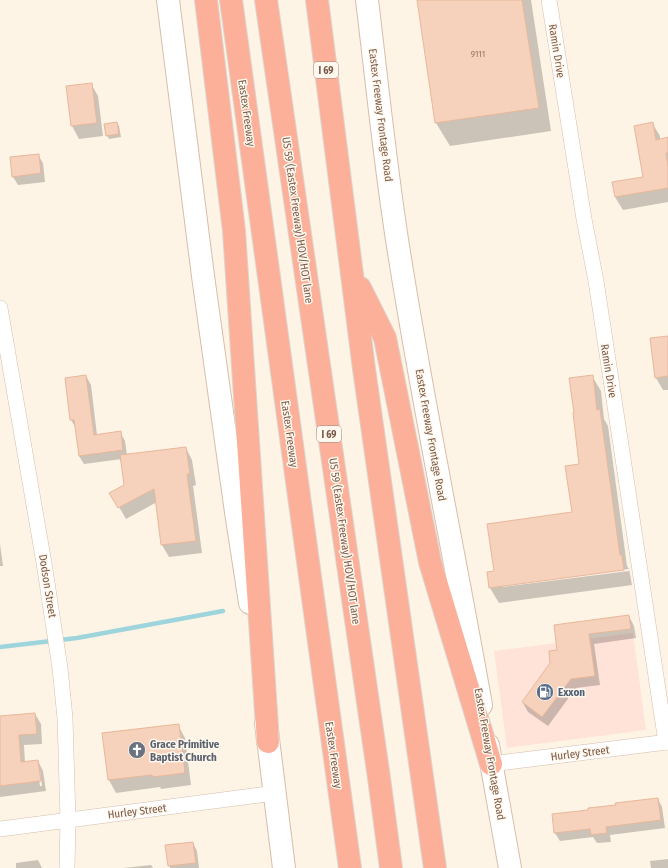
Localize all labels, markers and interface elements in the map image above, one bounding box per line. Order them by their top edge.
street label: Ramin Drive [546,23,567,79]
street label: Eastex Freeway Frontage Road [366,48,395,182]
house number: 9111 [471,49,485,59]
road number: I 69 [314,62,338,78]
street label: Eastex Freeway [235,79,258,147]
street label: US 59 (Eastex Freeway) HOV/HOT lane [279,136,316,304]
street label: Ramin Drive [598,343,619,399]
street label: Eastex Freeway Frontage Road [412,368,449,502]
street label: Eastex Freeway [278,400,301,468]
road number: I 69 [317,426,341,442]
street label: US 59 (Eastex Freeway) HOV/HOT lane [326,457,363,625]
street label: Dodson Street [36,553,59,619]
fuel station icon: Exxon [535,682,555,702]
place label: Exxon [558,686,585,699]
street label: Eastex Freeway Frontage Road [471,687,508,821]
street label: Eastex Freeway [322,721,345,789]
place label: Grace Primitive Baptist Church [150,738,220,764]
church icon: Grace Primitive Baptist Church [127,740,147,760]
street label: Hurley Street [550,743,611,764]
street label: Hurley Street [107,801,168,822]

